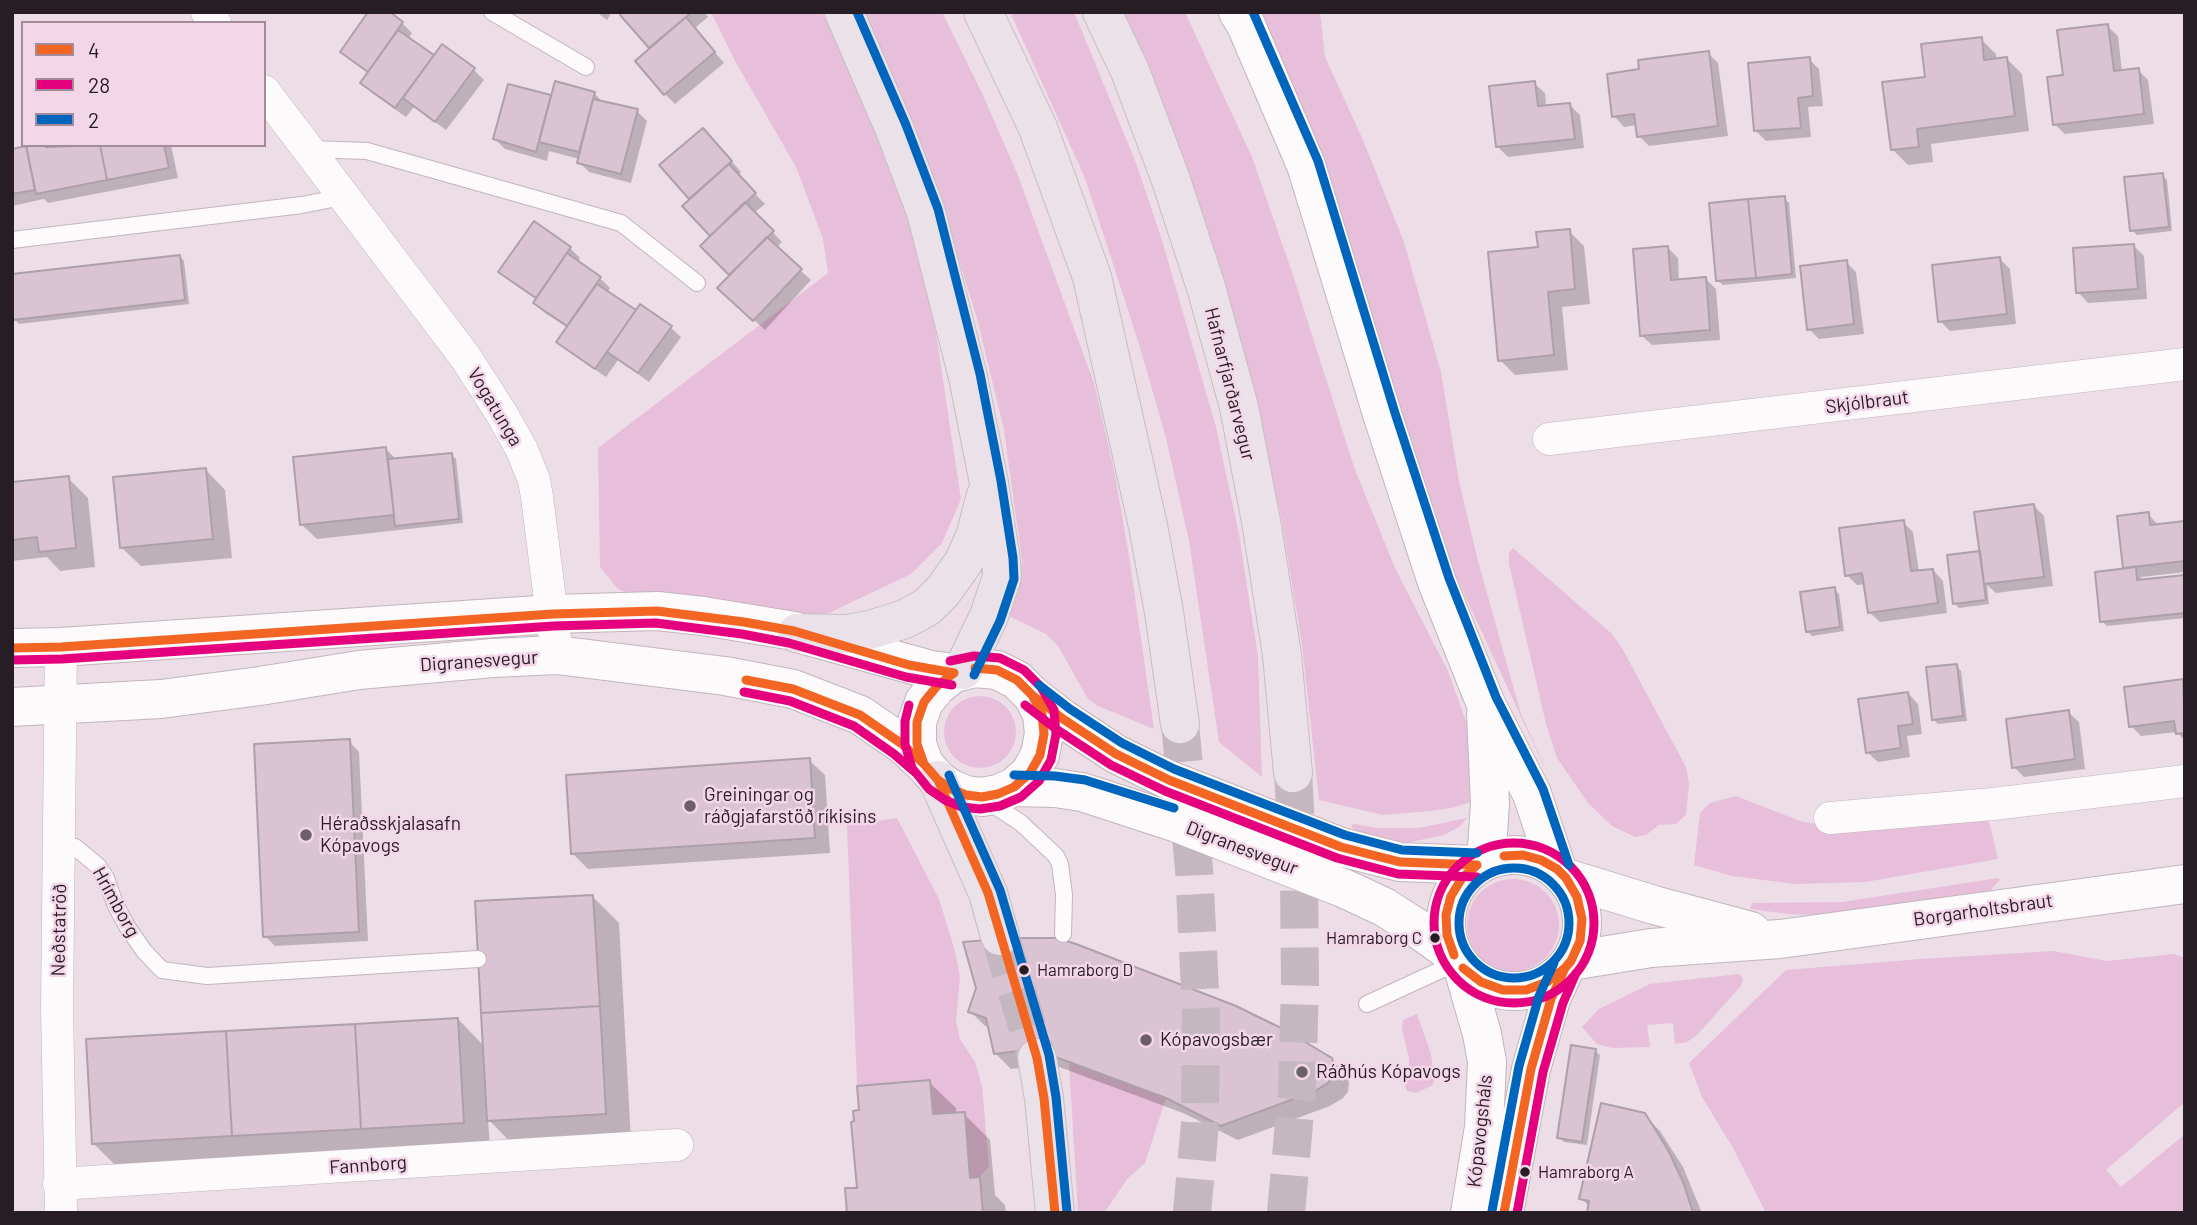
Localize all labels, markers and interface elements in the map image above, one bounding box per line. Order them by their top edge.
legend [21,21,266,147]
text: 4 [88,37,100,62]
text: 28 [88,72,110,97]
text: 2 [88,107,99,132]
street label: Hafnarfjarðarvegur [1200,305,1260,463]
street label: Vogatunga [463,364,527,450]
street label: Skjólbraut [1824,386,1910,418]
street label: Digranesvegur [419,646,539,676]
place label: Greiningar og ráðgjafarstöð ríkisins [704,784,876,828]
marker: Greiningar og ráðgjafarstöð ríkisins [682,798,698,814]
place label: Héraðsskjalasafn Kópavogs [320,813,461,857]
street label: Digranesvegur [1183,816,1301,880]
marker: Héraðsskjalasafn Kópavogs [298,827,314,843]
street label: Hrímborg [87,863,145,941]
street label: Neðstatröð [47,883,71,977]
street label: Borgarholtsbraut [1912,889,2054,931]
place label: Hamraborg C [1326,928,1422,948]
marker: Hamraborg C [1428,931,1442,945]
place label: Hamraborg D [1037,960,1133,980]
marker: Hamraborg D [1017,963,1031,977]
place label: Kópavogsbær [1160,1029,1273,1051]
marker: Kópavogsbær [1138,1032,1154,1048]
place label: Ráðhús Kópavogs [1316,1061,1461,1083]
marker: Ráðhús Kópavogs [1294,1064,1310,1080]
street label: Kópavogsháls [1463,1073,1497,1189]
street label: Fannborg [328,1151,408,1179]
place label: Hamraborg A [1538,1162,1634,1182]
marker: Hamraborg A [1518,1165,1532,1179]

